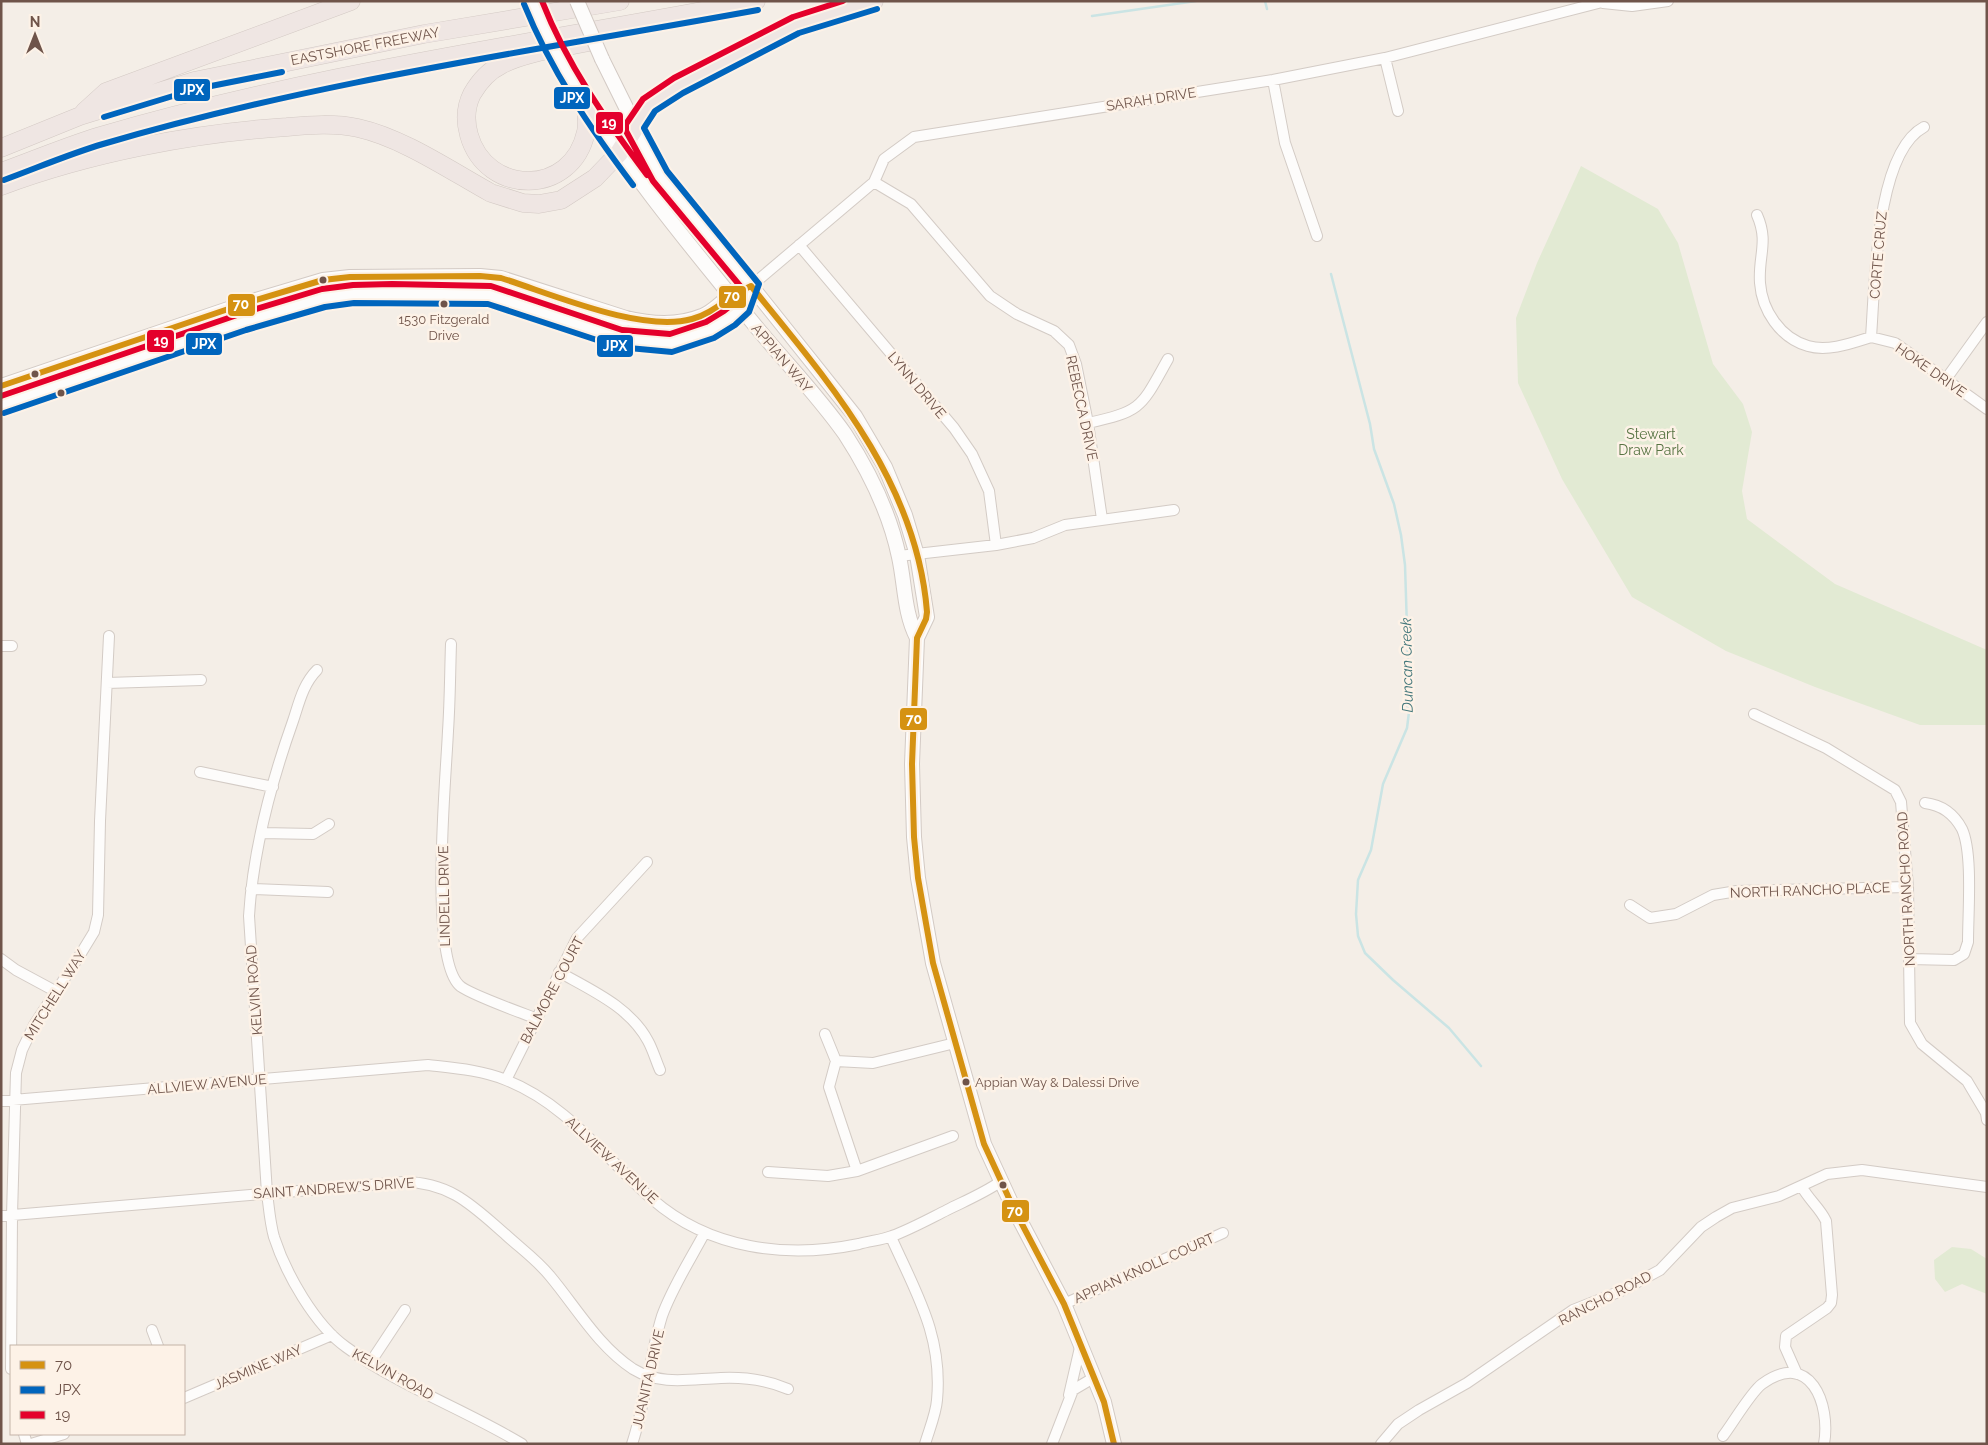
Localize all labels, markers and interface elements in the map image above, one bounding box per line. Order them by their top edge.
north arrow [10,10,60,60]
text: N [30,14,40,30]
street label: EASTSHORE FREEWAY [289,24,441,68]
line badge: JPX [173,78,211,102]
text: JPX [180,82,205,98]
street label: SARAH DRIVE [1105,84,1197,114]
line badge: JPX [553,86,591,110]
text: JPX [560,90,585,106]
line badge: 19 [595,111,624,135]
text: 19 [601,115,617,131]
street label: CORTE CRUZ [1866,210,1890,299]
unlabelled marker [318,275,328,285]
line badge: 70 [718,285,747,309]
text: 70 [724,288,740,304]
line badge: 70 [227,293,256,317]
text: 70 [233,296,249,312]
marker: 1530 Fitzgerald Drive [439,299,449,309]
place label: 1530 Fitzgerald Drive [399,312,489,343]
street label: APPIAN WAY [749,320,815,396]
line badge: 19 [146,329,175,353]
line badge: JPX [185,332,223,356]
text: 19 [153,333,169,349]
line badge: JPX [596,334,634,358]
text: JPX [192,336,217,352]
text: JPX [603,338,628,354]
street label: HOKE DRIVE [1893,340,1969,400]
street label: LYNN DRIVE [885,349,949,421]
street label: REBECCA DRIVE [1063,354,1101,462]
unlabelled marker [30,369,40,379]
unlabelled marker [56,388,66,398]
park label: Stewart Draw Park [1618,426,1684,458]
water label: Duncan Creek [1397,617,1417,713]
line badge: 70 [899,707,928,731]
text: 70 [906,711,922,727]
street label: NORTH RANCHO ROAD [1894,811,1918,967]
street label: LINDELL DRIVE [435,845,453,947]
street label: NORTH RANCHO PLACE [1730,879,1890,901]
street label: BALMORE COURT [517,933,587,1046]
street label: KELVIN ROAD [243,944,265,1036]
street label: MITCHELL WAY [21,947,89,1043]
street label: ALLVIEW AVENUE [147,1071,267,1097]
place label: Appian Way & Dalessi Drive [975,1075,1140,1090]
marker: Appian Way & Dalessi Drive [961,1077,971,1087]
street label: ALLVIEW AVENUE [563,1113,661,1207]
street label: SAINT ANDREW'S DRIVE [253,1174,415,1202]
unlabelled marker [998,1180,1008,1190]
line badge: 70 [1001,1199,1030,1223]
text: 70 [1007,1203,1023,1219]
street label: APPIAN KNOLL COURT [1071,1230,1217,1306]
street label: RANCHO ROAD [1556,1268,1654,1328]
street label: JUANITA DRIVE [629,1328,667,1430]
street label: JASMINE WAY [212,1341,304,1393]
legend [10,1345,185,1435]
street label: KELVIN ROAD [350,1345,436,1403]
text: 70 [55,1356,72,1374]
text: JPX [55,1381,81,1399]
text: 19 [55,1406,70,1424]

